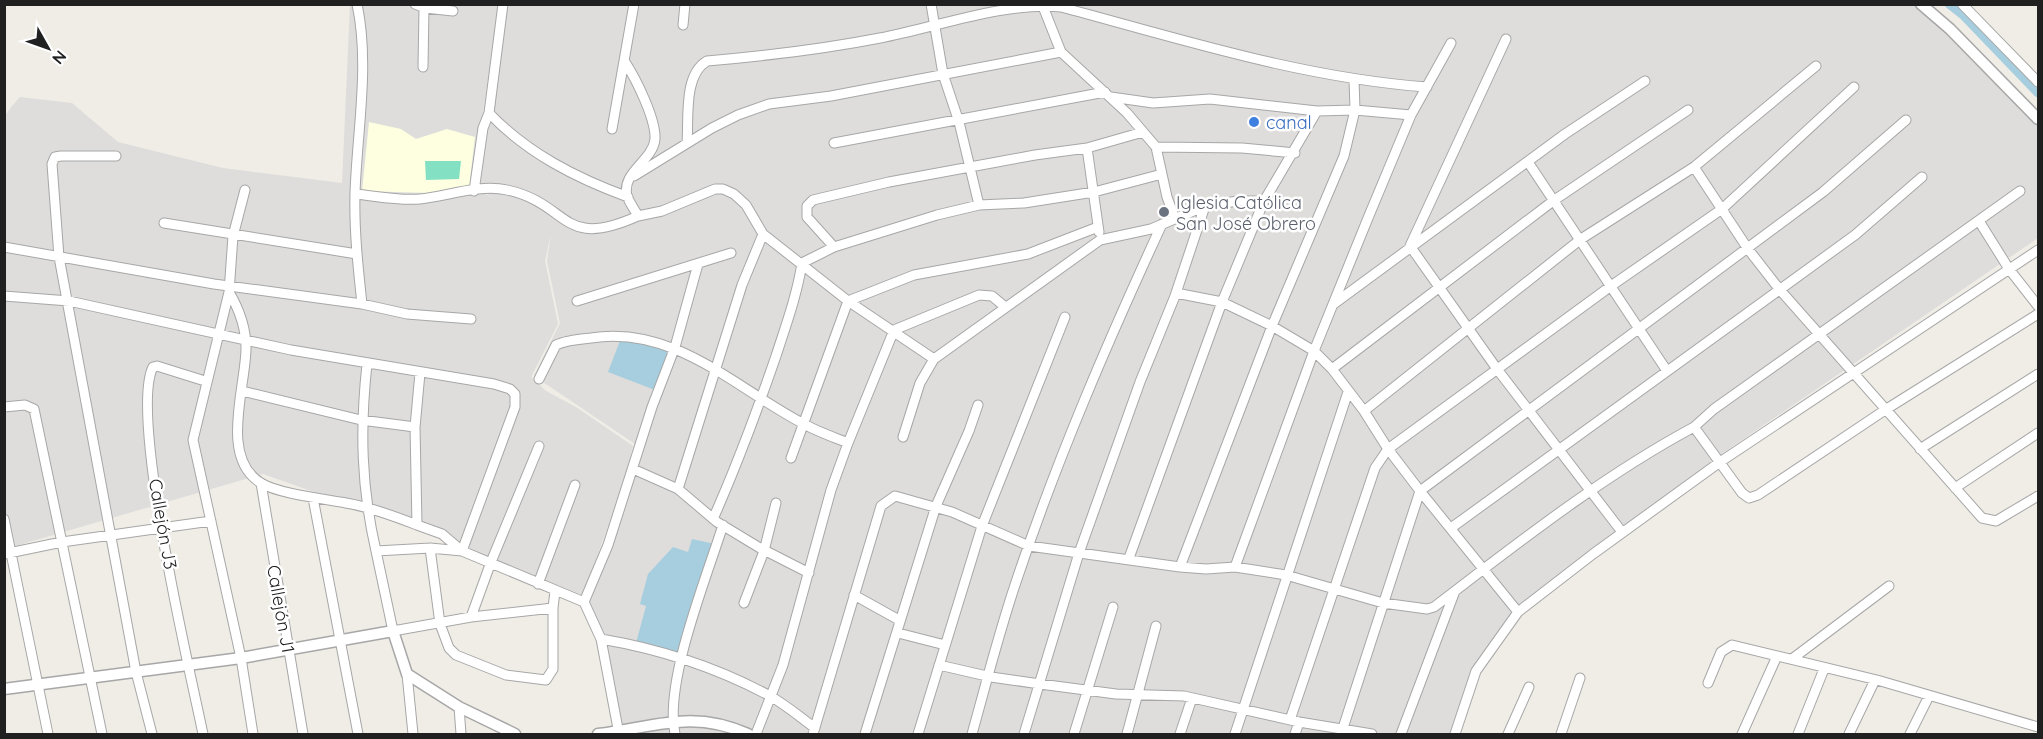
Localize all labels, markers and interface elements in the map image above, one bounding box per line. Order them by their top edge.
north arrow [18,18,78,78]
text: N [48,47,71,69]
place label: canal [1266,111,1312,134]
marker: canal [1247,115,1261,129]
place label: Iglesia Católica San José Obrero [1176,191,1316,235]
marker: Iglesia Católica San José Obrero [1157,205,1171,219]
street label: Callejón J3 [144,477,182,571]
street label: Callejón J1 [262,563,300,655]

